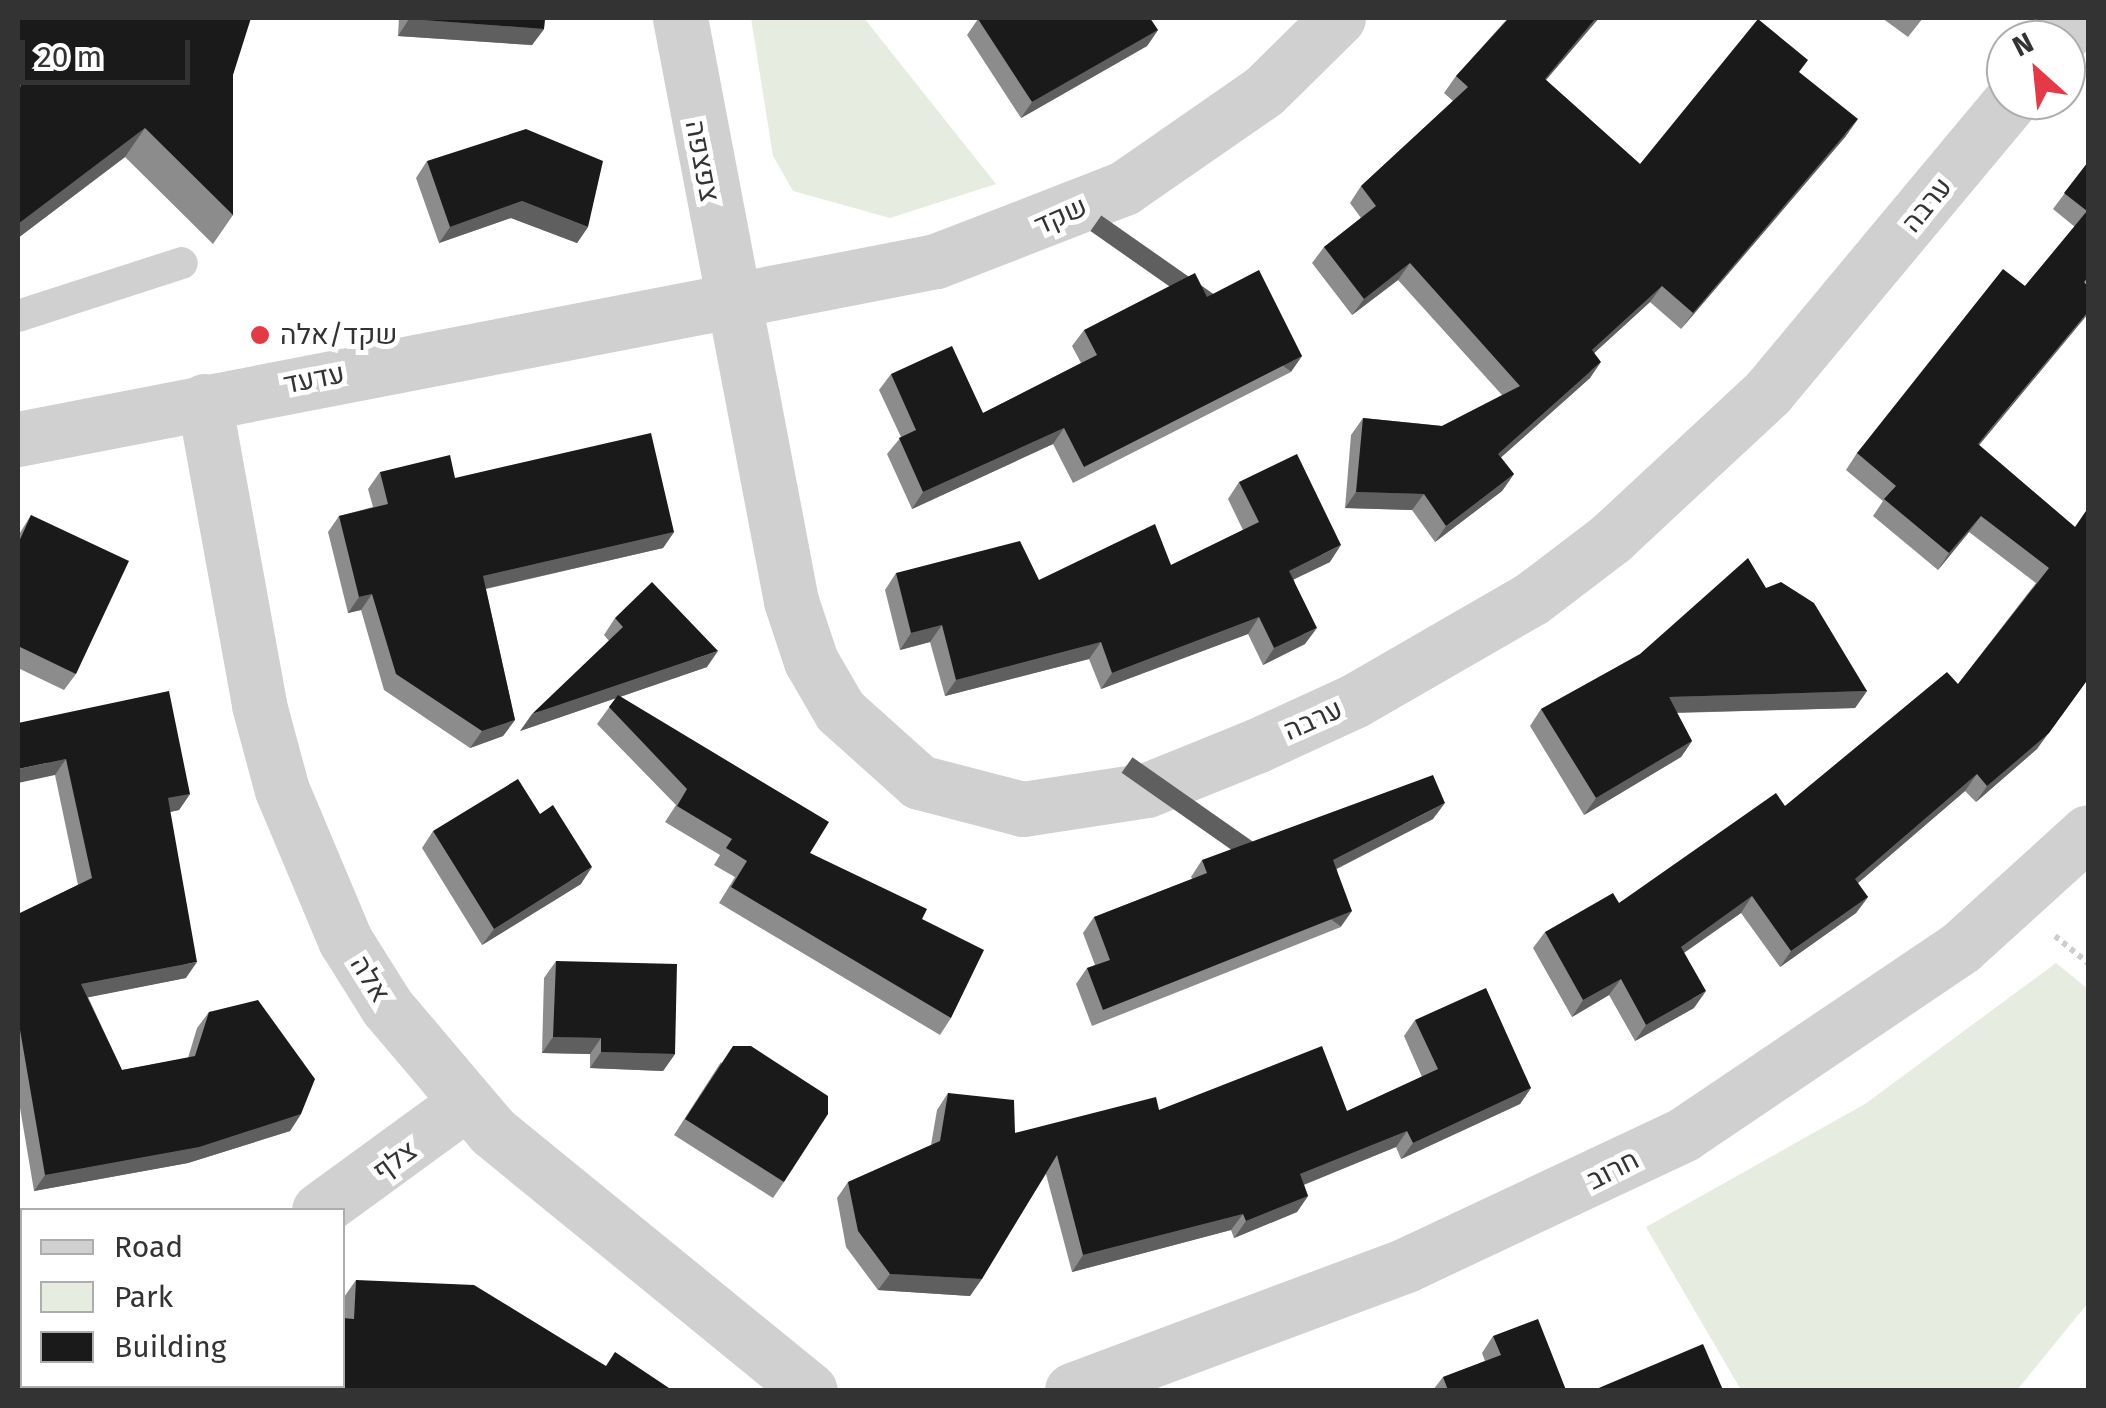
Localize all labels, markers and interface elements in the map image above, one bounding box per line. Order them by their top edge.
scale bar [25,20,195,82]
north arrow [1986,20,2086,120]
text: N [2007,26,2039,64]
text: 20 m [37,39,102,75]
street label: צפצפה [678,117,726,205]
street label: ערבה [1895,171,1959,239]
street label: שקד [1029,190,1093,242]
place label: שקד/אלה [280,318,398,352]
marker: שקד/אלה [249,324,271,346]
street label: עדעד [281,357,347,401]
street label: ערבה [1278,692,1348,748]
street label: אלה [343,949,397,1009]
street label: צלף [366,1134,424,1188]
street label: חרוב [1581,1143,1645,1197]
legend [20,1208,345,1388]
text: Road [114,1229,183,1265]
text: Park [114,1279,173,1315]
text: Building [114,1329,226,1365]

